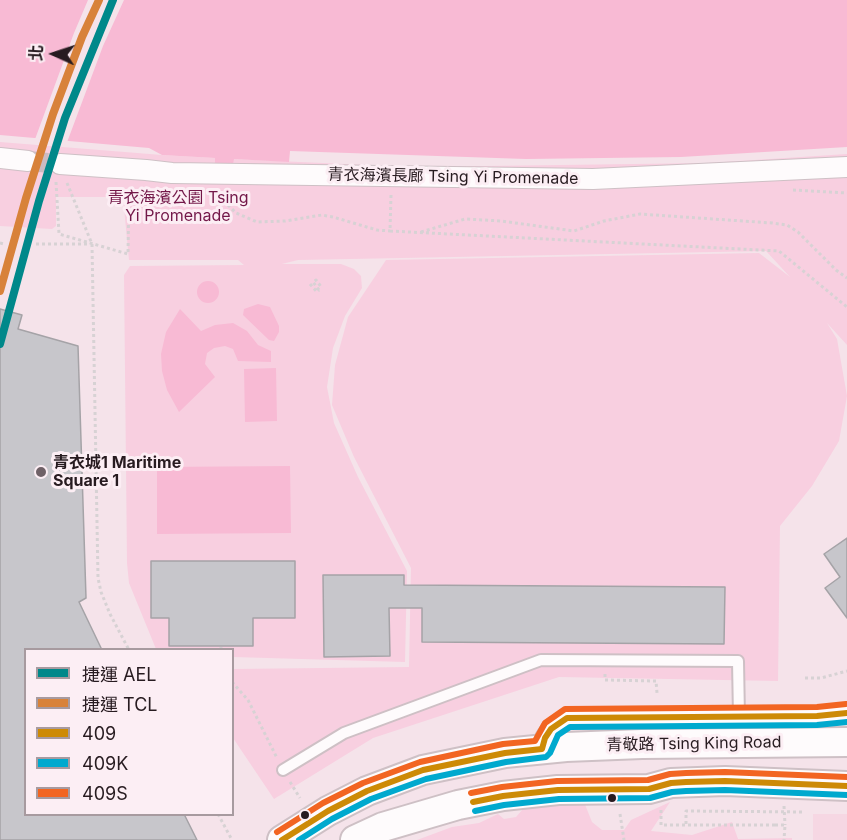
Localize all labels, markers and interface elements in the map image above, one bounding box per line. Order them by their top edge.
north arrow [24,24,84,84]
text: 北 [26,45,46,62]
street label: 青衣海濱長廊 Tsing Yi Promenade [327,165,579,189]
park label: 青衣海濱公園 Tsing Yi Promenade [107,188,249,226]
place label: 青衣城1 Maritime Square 1 [53,453,181,491]
marker: 青衣城1 Maritime Square 1 [34,465,48,479]
legend [24,648,234,816]
text: 捷運 AEL [82,664,156,685]
text: 捷運 TCL [82,694,157,715]
text: 409 [82,723,116,744]
street label: 青敬路 Tsing King Road [606,733,782,755]
text: 409K [82,753,128,774]
text: 409S [82,783,128,804]
unlabelled marker [606,792,618,804]
unlabelled marker [299,809,311,821]

